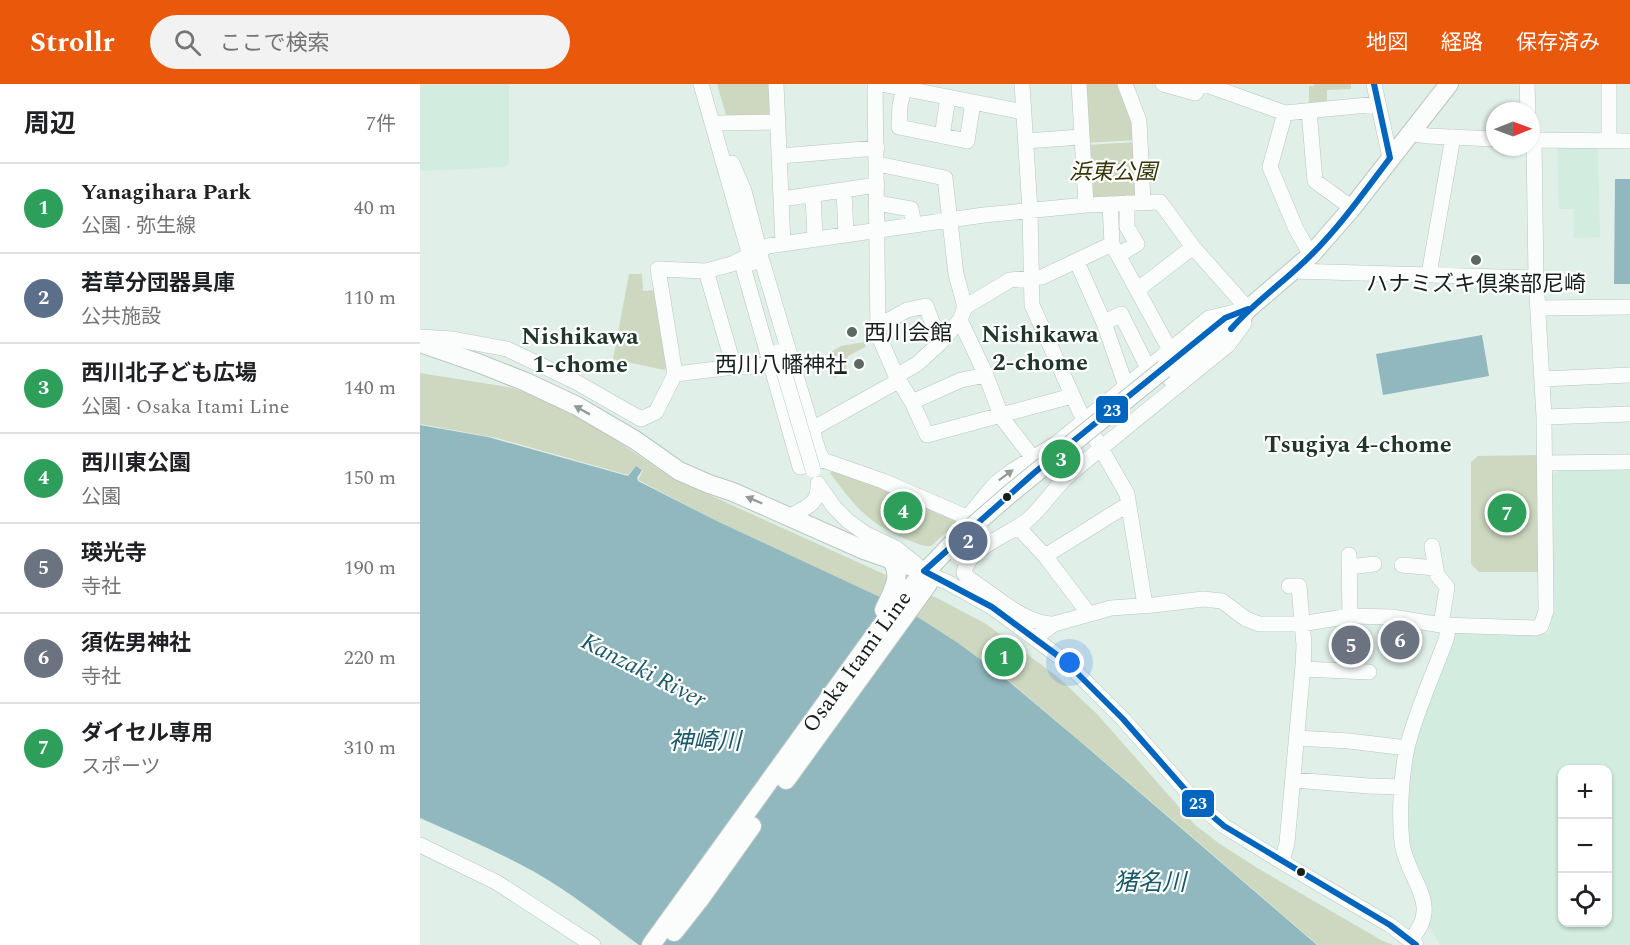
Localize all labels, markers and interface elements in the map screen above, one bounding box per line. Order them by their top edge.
search box [150,15,570,69]
text: Strollr [30,21,114,64]
icon: search [171,26,204,59]
text: ここで検索 [219,27,329,60]
text: 地図 [1366,27,1408,59]
text: 経路 [1441,27,1483,59]
text: 保存済み [1516,27,1600,59]
north arrow [1486,102,1540,156]
text: 周辺 [24,104,76,144]
text: 7件 [366,109,396,139]
park label: 浜東公園 [1069,156,1160,189]
text: Yanagihara Park [81,176,251,209]
text: 1 [38,193,49,223]
text: 40 m [354,193,396,223]
text: 公園 · 弥生線 [81,211,196,241]
marker: ハナミズキ倶楽部尼崎 [1469,253,1483,267]
text: 若草分団器具庫 [81,267,235,300]
place label: ハナミズキ倶楽部尼崎 [1366,268,1586,301]
text: 2 [38,283,49,313]
text: 110 m [344,283,396,313]
text: 公共施設 [81,302,161,332]
place label: 西川会館 [864,317,952,350]
district label: Nishikawa 2-chome [981,317,1099,381]
district label: Nishikawa 1-chome [521,319,639,383]
marker: 西川会館 [845,325,859,339]
place label: 西川八幡神社 [715,349,847,382]
text: 西川北子ども広場 [81,357,257,390]
marker: 西川八幡神社 [852,357,866,371]
text: 3 [38,373,49,403]
text: 140 m [344,373,396,403]
text: 公園 · Osaka Itami Line [81,392,289,422]
line badge: 23 [1095,395,1129,424]
text: 23 [1103,399,1121,423]
one-way arrow [574,404,590,415]
district label: Tsugiya 4-chome [1264,427,1452,463]
pin: 3 [1042,436,1080,482]
text: 西川東公園 [81,447,191,480]
text: 4 [38,463,49,493]
text: 150 m [344,463,396,493]
one-way arrow [999,470,1014,482]
text: 公園 [81,482,121,512]
pin: 4 [884,488,922,534]
pin: 7 [1488,490,1526,536]
unlabelled marker [1001,491,1013,503]
one-way arrow [745,496,762,505]
pin: 2 [948,518,988,564]
text: 瑛光寺 [81,537,147,570]
text: 5 [38,553,49,583]
text: 190 m [344,553,396,583]
text: 寺社 [81,572,121,602]
street label: Osaka Itami Line [794,584,920,740]
pin: 6 [1380,618,1420,662]
pin: 5 [1332,622,1370,668]
water label: Kanzaki River [575,624,713,718]
text: 須佐男神社 [81,627,191,660]
pin: 1 [984,634,1024,680]
text: 6 [38,643,49,673]
text: 220 m [344,643,396,673]
your location [1055,648,1084,677]
text: 寺社 [81,662,121,692]
text: ダイセル専用 [81,717,213,750]
water label: 神崎川 [669,724,744,760]
text: 7 [38,733,49,763]
text: 310 m [344,733,396,763]
text: スポーツ [81,752,161,782]
map controls [1558,765,1612,927]
button: + [1558,765,1612,819]
line badge: 23 [1181,789,1215,818]
text: 23 [1189,792,1207,816]
button: − [1558,819,1612,873]
water label: 猪名川 [1114,865,1189,901]
unlabelled marker [1295,866,1307,878]
button: locate [1558,873,1612,927]

